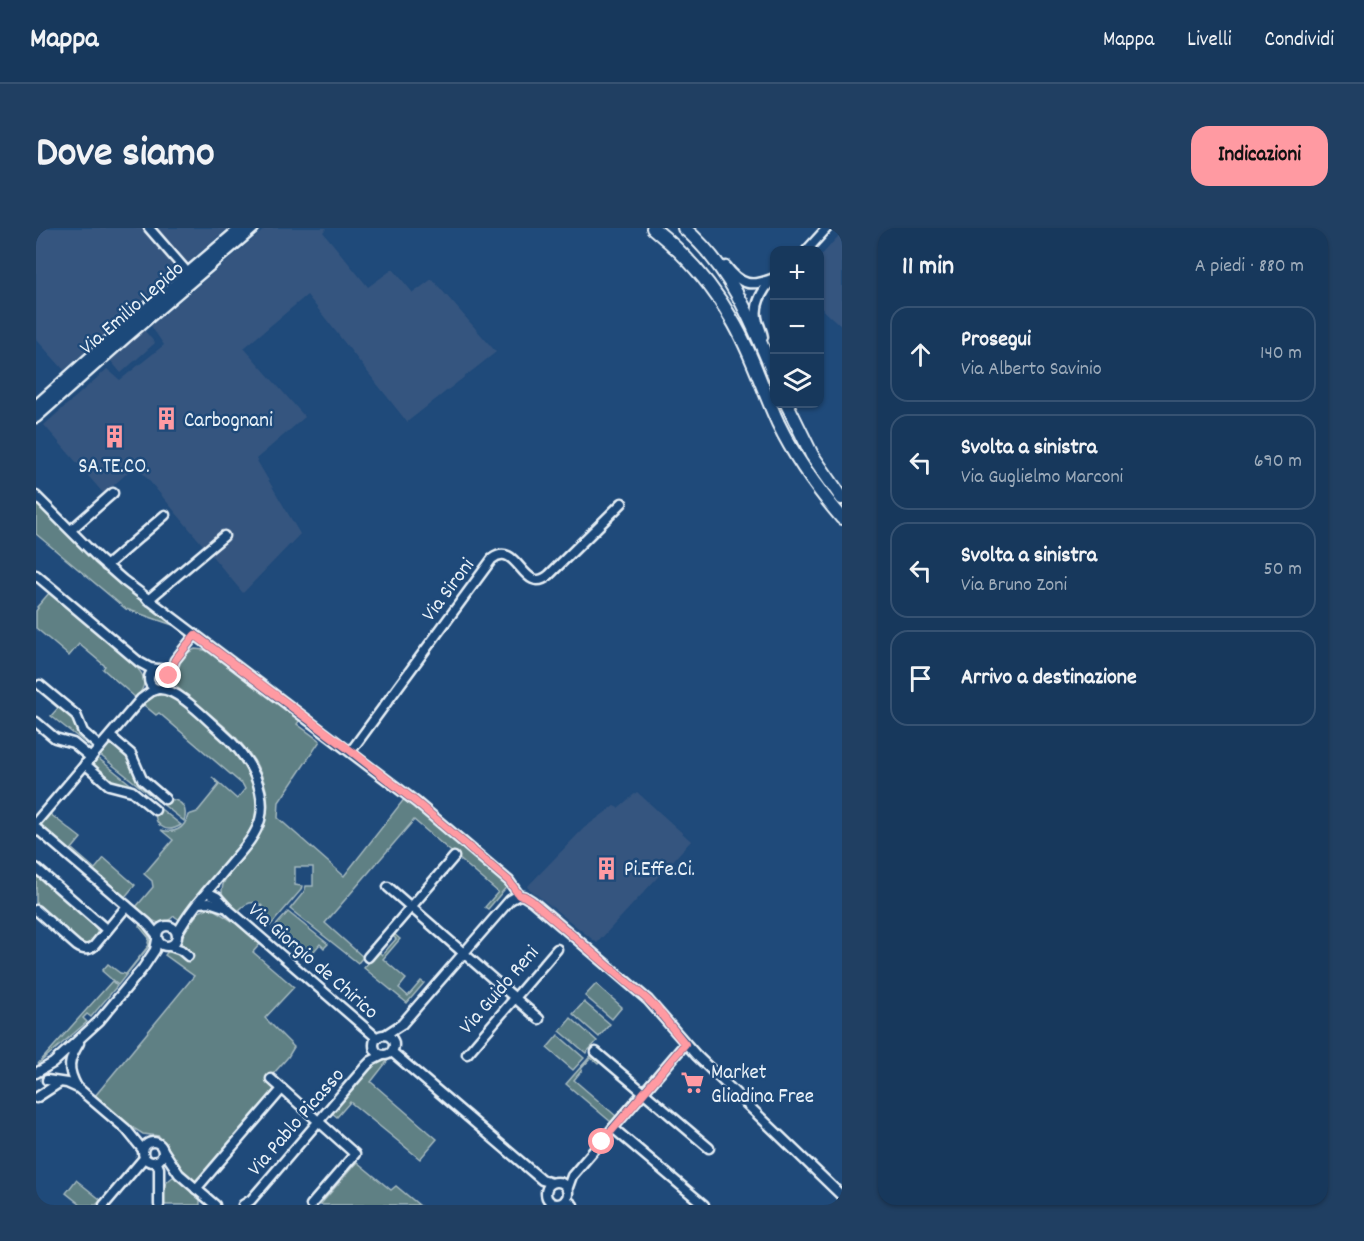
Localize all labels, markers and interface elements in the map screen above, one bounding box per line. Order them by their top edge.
text: Mappa [30,21,99,61]
text: Mappa [1103,26,1154,56]
text: Livelli [1187,26,1232,56]
text: Condividi [1265,26,1334,56]
text: Dove siamo [36,126,215,186]
button: Indicazioni [1191,126,1328,186]
map controls [770,246,824,408]
button: + [770,246,824,300]
text: 11 min [902,249,954,286]
text: A piedi · 880 m [1195,253,1304,281]
street label: Via Emilio Lepido [74,255,192,363]
button: − [770,300,824,354]
text: Prosegui [961,325,1031,356]
icon: ahead [904,338,937,371]
text: 140 m [1260,340,1302,368]
button: layers [770,354,824,408]
text: Via Alberto Savinio [961,356,1102,384]
building icon: Carbognani [153,406,179,432]
place label: Carbognani [184,407,273,437]
building icon: SA.TE.CO. [101,424,127,450]
text: Svolta a sinistra [961,433,1097,464]
icon: left [904,446,937,479]
text: 690 m [1254,448,1302,476]
place label: SA.TE.CO. [78,453,150,483]
text: Via Guglielmo Marconi [961,464,1123,492]
text: Svolta a sinistra [961,541,1097,572]
street label: Via Sironi [416,553,483,629]
icon: left [904,554,937,587]
text: 50 m [1264,556,1302,584]
text: Via Bruno Zoni [961,572,1067,600]
route end [155,662,181,688]
icon: arrive [904,662,937,695]
text: Arrivo a destinazione [961,663,1137,694]
building icon: Pi.Effe.Ci. [593,855,619,881]
place label: Pi.Effe.Ci. [624,856,695,886]
street label: Via Giorgio de Chirico [240,897,384,1028]
street label: Via Guido Reni [453,940,547,1042]
place label: Market Gliadina Free [711,1059,814,1113]
street label: Via Pablo Picasso [242,1062,353,1184]
supermarket icon: Market Gliadina Free [680,1070,706,1096]
route start [588,1128,614,1154]

